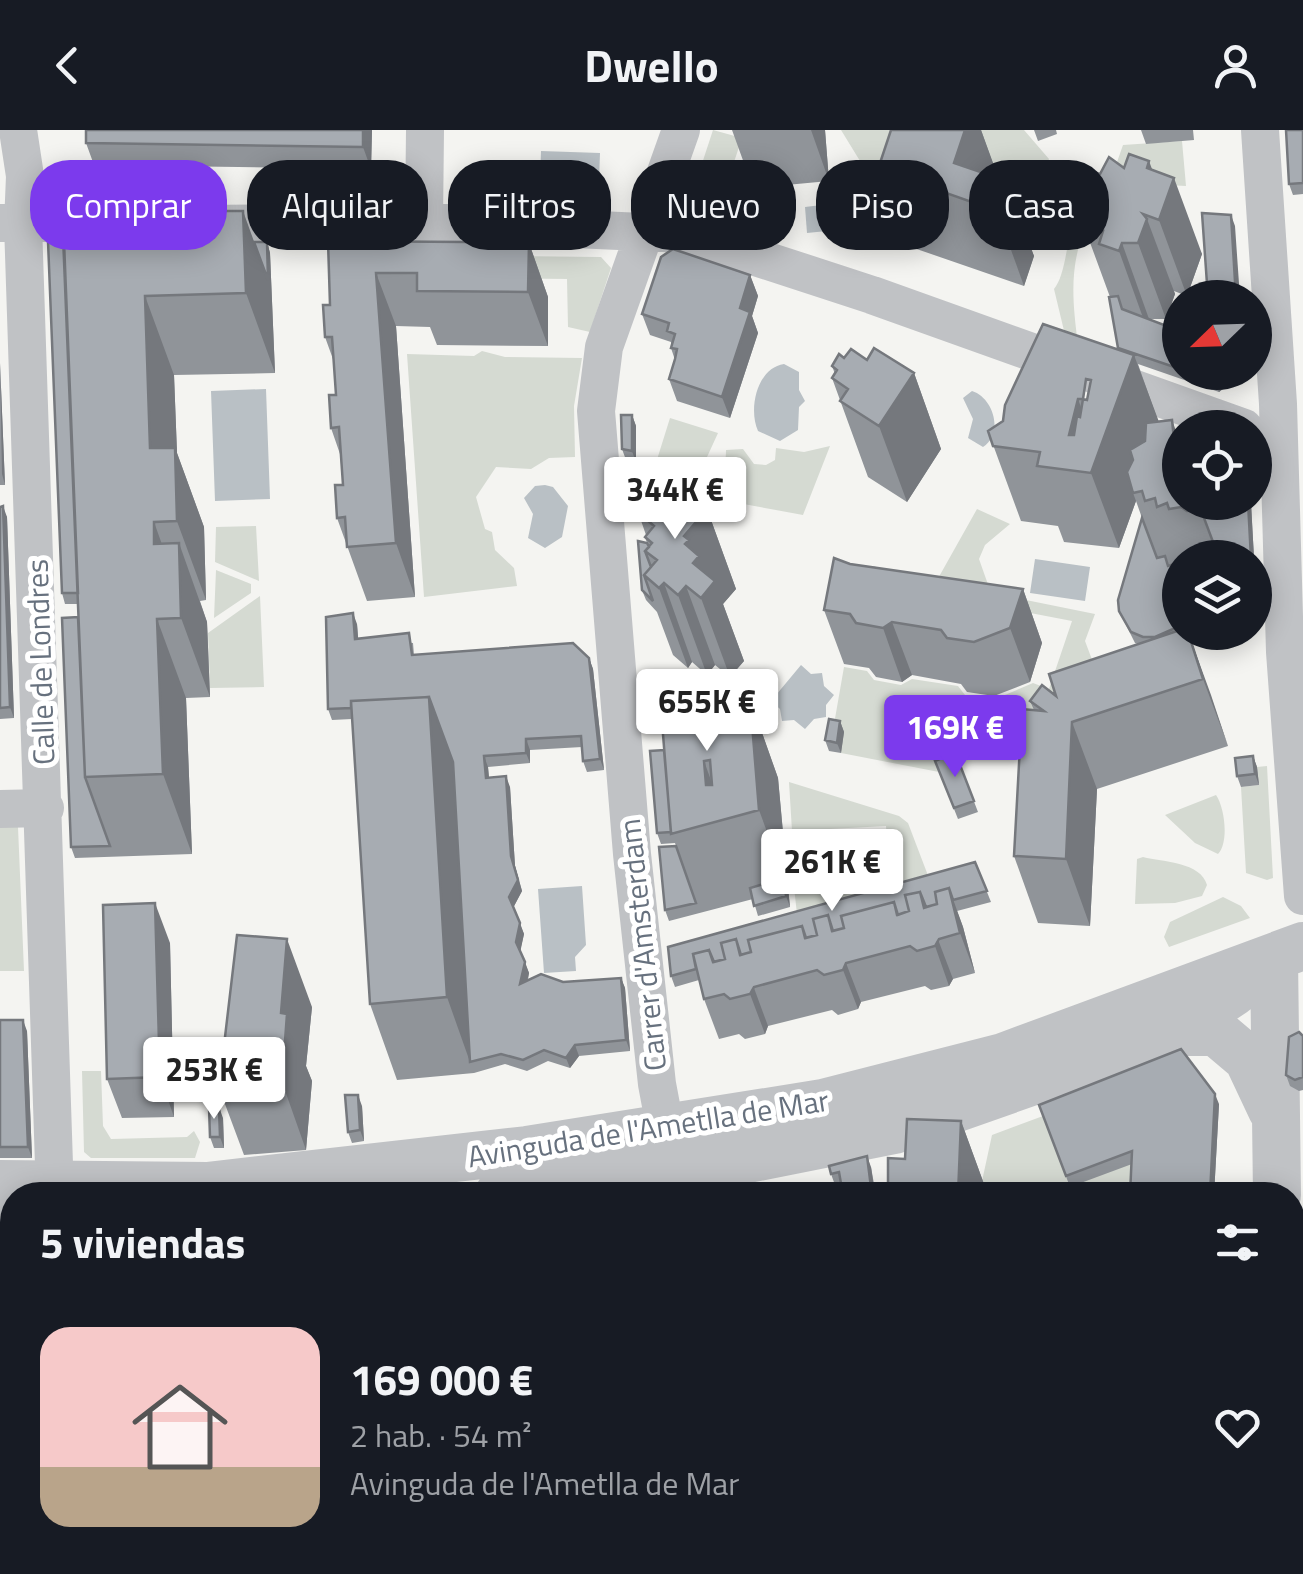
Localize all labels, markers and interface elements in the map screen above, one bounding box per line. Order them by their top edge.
text: Dwello [584,31,719,99]
icon: back [40,38,95,93]
icon: person [1208,38,1263,93]
chip: Comprar [30,160,227,250]
chip: Alquilar [247,160,428,250]
chip: Filtros [448,160,611,250]
chip: Nuevo [631,160,796,250]
chip: Piso [816,160,949,250]
chip: Casa [969,160,1109,250]
north arrow [1162,280,1272,390]
map controls [1162,280,1272,650]
button: locate [1162,410,1272,520]
pin: 344K € [594,457,756,542]
text: 344K € [626,465,724,513]
button: layers [1162,540,1272,650]
street label: Calle de Londres [13,558,67,766]
pin: 655K € [626,669,788,754]
text: 655K € [658,677,756,725]
pin: 169K € [874,695,1036,780]
text: 169K € [906,703,1004,751]
street label: Carrer d'Amsterdam [606,817,678,1073]
pin: 261K € [751,829,913,914]
text: 261K € [783,837,881,885]
pin: 253K € [133,1037,295,1122]
text: 253K € [165,1045,263,1093]
street label: Avinguda de l'Ametlla de Mar [464,1077,832,1179]
text: 5 viviendas [40,1210,245,1274]
icon: filters [1210,1215,1265,1270]
text: 169 000 € [350,1347,533,1411]
icon: home [120,1367,240,1487]
icon: heart [1210,1400,1265,1455]
text: 2 hab. · 54 m² [350,1411,532,1459]
text: Avinguda de l'Ametlla de Mar [350,1459,739,1507]

